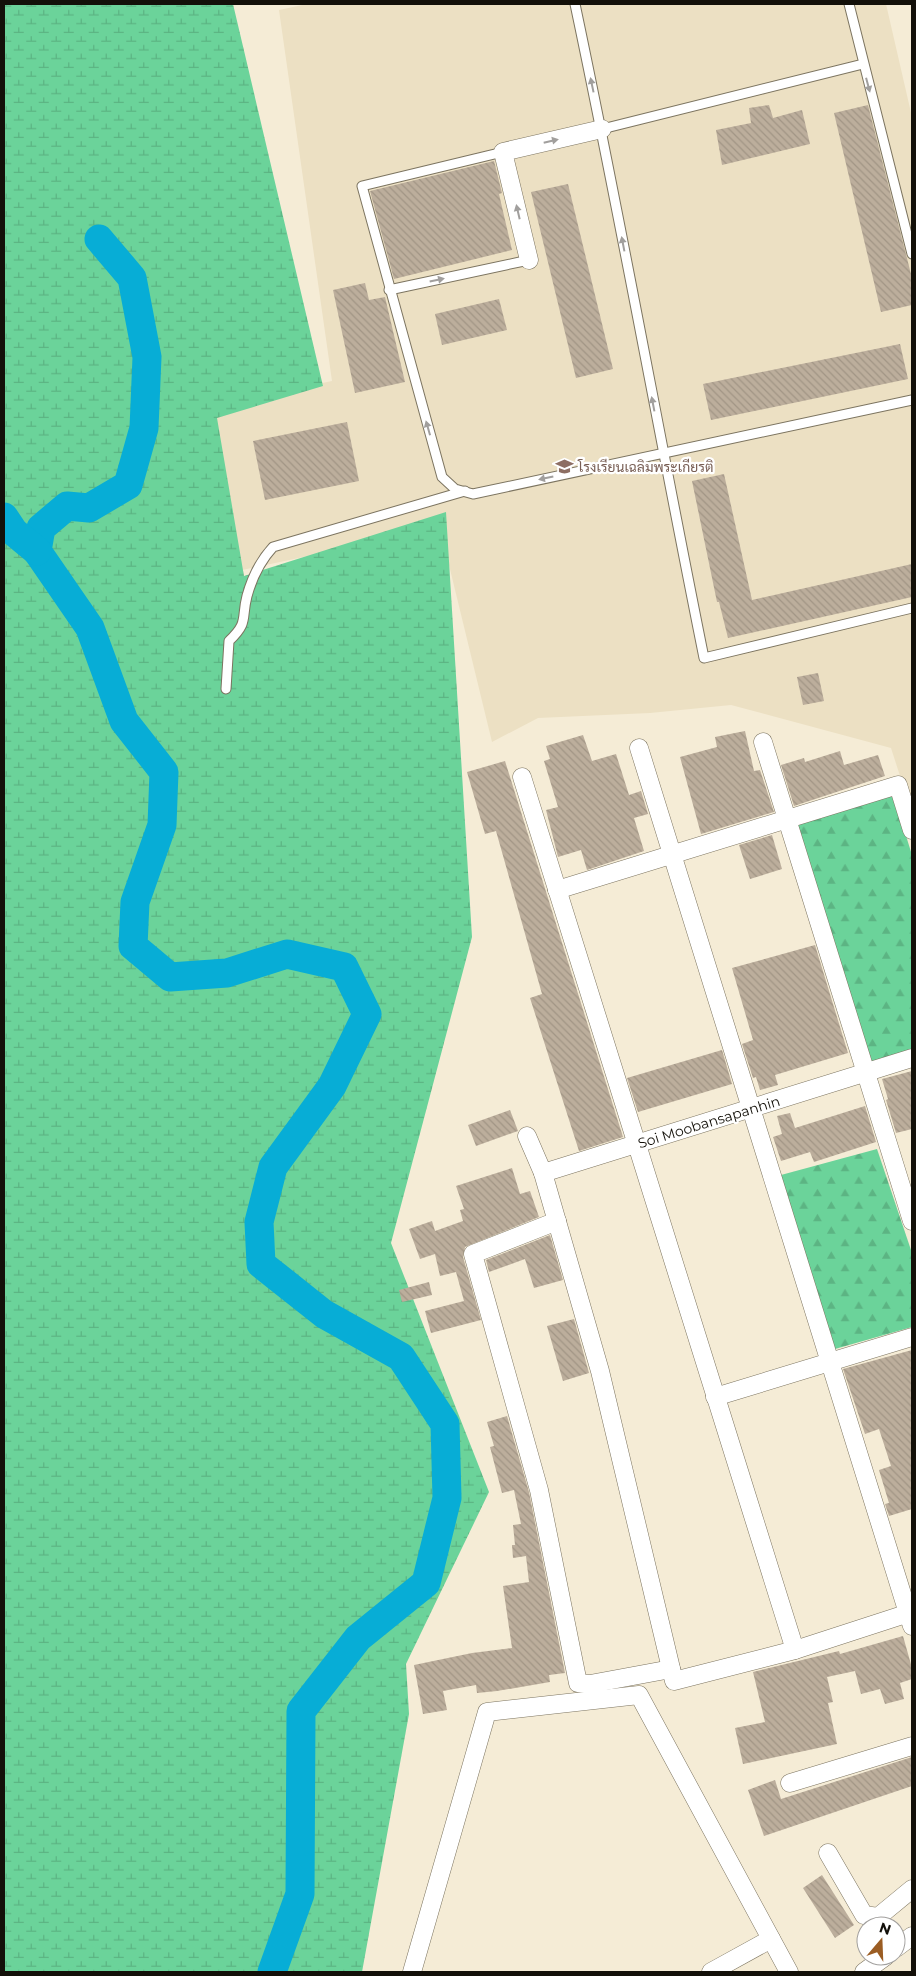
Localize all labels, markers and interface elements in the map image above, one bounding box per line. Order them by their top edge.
one-way arrow [588,77,596,92]
one-way arrow [865,78,873,93]
one-way arrow [543,137,558,145]
one-way arrow [514,205,522,220]
one-way arrow [619,236,627,252]
one-way arrow [429,276,445,284]
one-way arrow [649,396,657,412]
one-way arrow [424,420,432,435]
school or university icon: โรงเรียนเฉลิมพระเกียรติ [554,457,574,477]
place label: โรงเรียนเฉลิมพระเกียรติ [577,458,714,476]
one-way arrow [539,474,554,482]
street label: Soi Moobansapanhin [636,1092,782,1152]
north arrow [856,1916,906,1966]
text: N [877,1918,894,1939]

